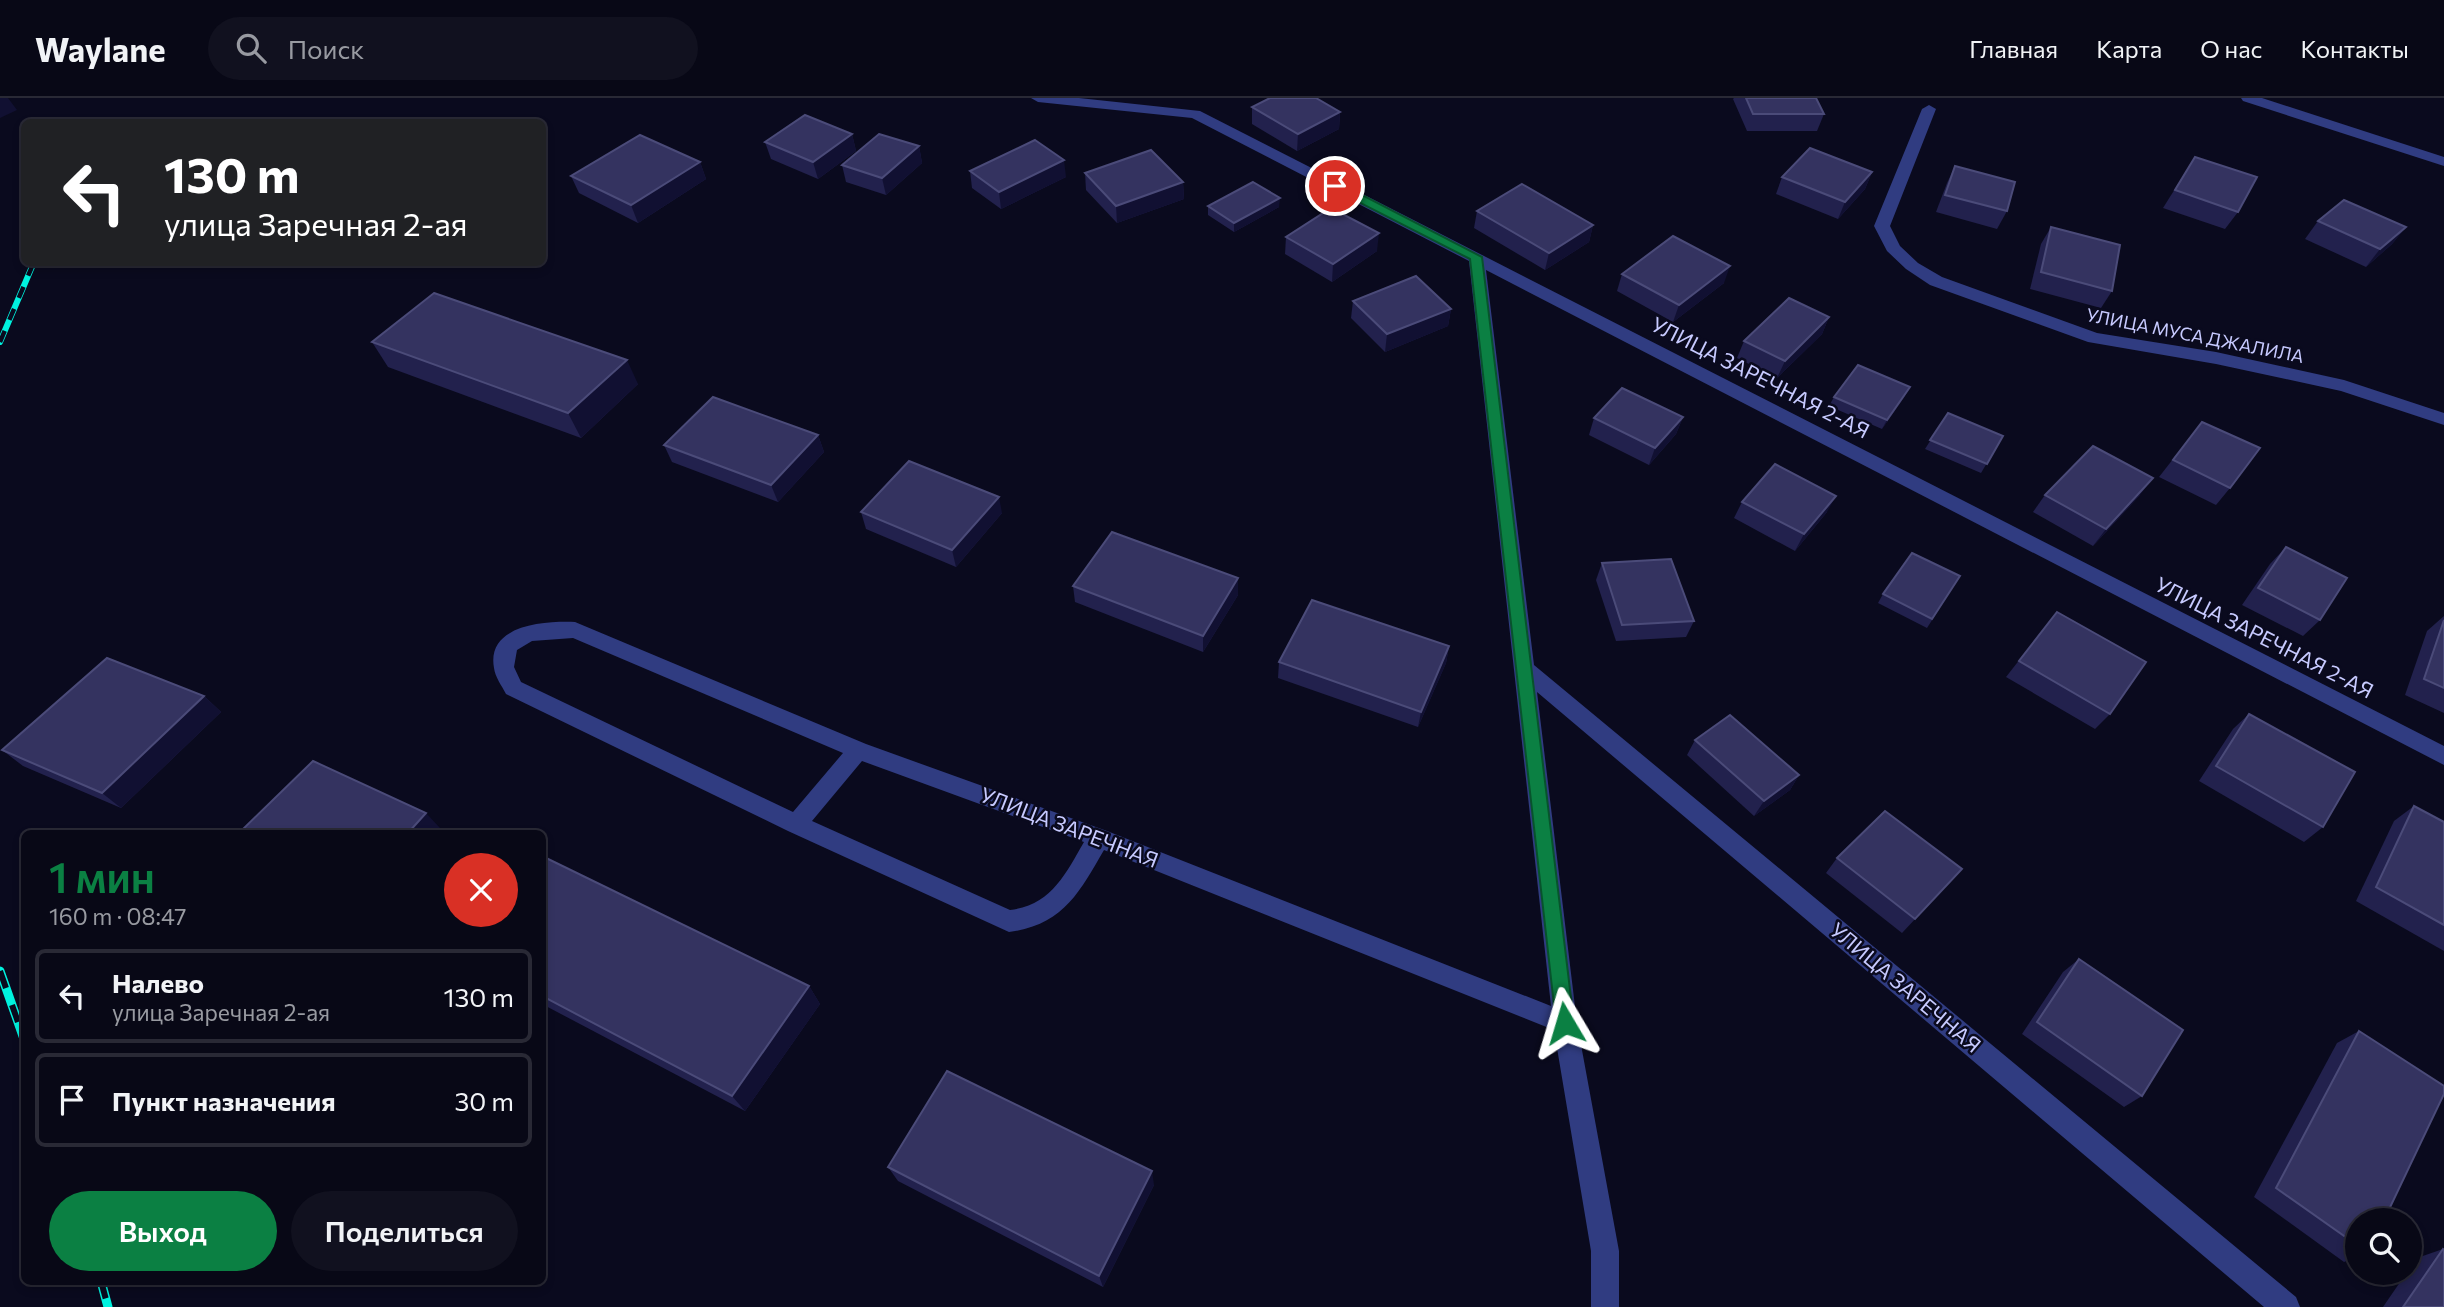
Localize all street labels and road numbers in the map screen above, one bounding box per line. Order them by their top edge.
street label: УЛИЦА МУСА ДЖАЛИЛА [2084,303,2306,367]
street label: УЛИЦА ЗАРЕЧНАЯ 2-АЯ [1647,311,1874,443]
street label: УЛИЦА ЗАРЕЧНАЯ 2-АЯ [2151,571,2378,703]
street label: УЛИЦА ЗАРЕЧНАЯ [977,781,1162,872]
street label: УЛИЦА ЗАРЕЧНАЯ [1826,917,1986,1057]

